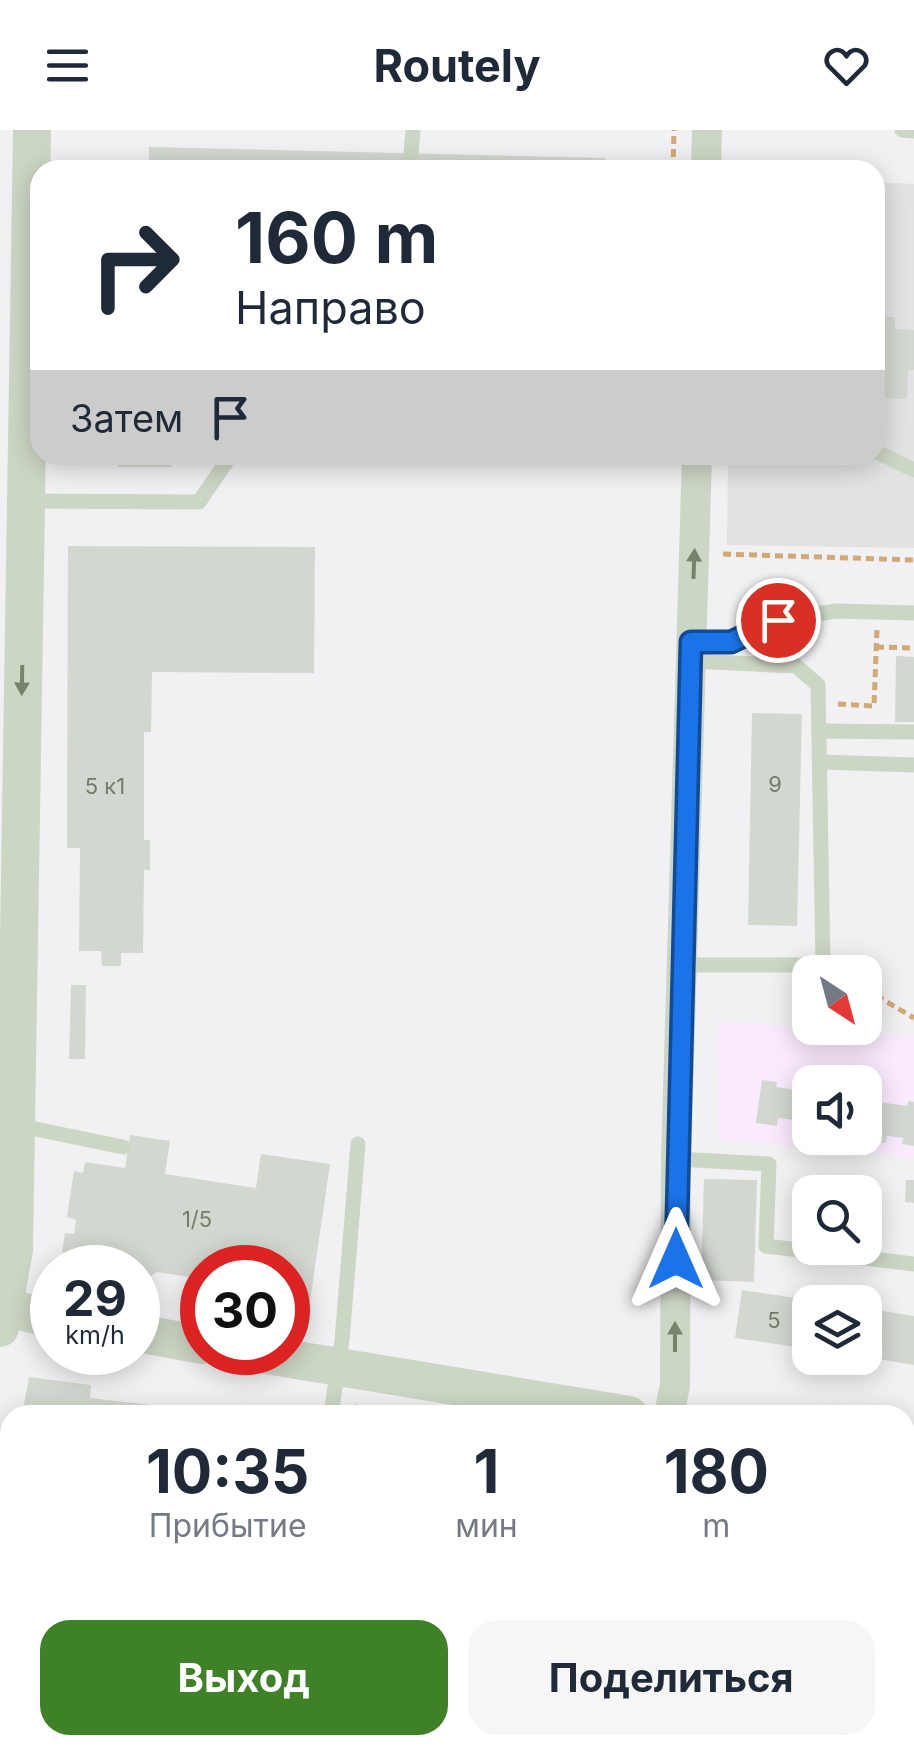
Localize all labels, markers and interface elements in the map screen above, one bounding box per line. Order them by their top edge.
icon: menu [40,38,95,93]
text: Routely [373,38,541,93]
icon: heart [819,38,874,93]
text: 160 m [235,195,438,280]
icon: right [70,200,200,330]
text: Направо [235,280,426,335]
icon: arrive [203,390,258,445]
text: Затем [70,395,183,441]
one-way arrow [687,548,703,580]
pin [736,578,821,663]
icon: arrive [751,593,806,648]
one-way arrow [14,664,30,696]
house number: 9 [768,771,782,797]
house number: 5 к1 [85,773,125,799]
north arrow [792,955,882,1045]
map controls [792,955,882,1375]
button: sound [792,1065,882,1155]
button: search [792,1175,882,1265]
house number: 1/5 [182,1206,212,1232]
position arrow [624,1207,728,1311]
speed limit sign: 30 [180,1245,310,1375]
text: 29 [63,1268,127,1328]
button: layers [792,1285,882,1375]
house number: 5 [767,1307,781,1333]
text: km/h [65,1320,125,1350]
one-way arrow [667,1321,683,1353]
text: 10:35 [146,1435,309,1507]
text: 1 [474,1435,499,1507]
text: 180 [664,1435,769,1507]
text: Прибытие [149,1506,307,1545]
text: мин [455,1506,518,1545]
text: m [702,1506,730,1545]
button: Выход [40,1620,448,1735]
button: Поделиться [468,1620,875,1735]

